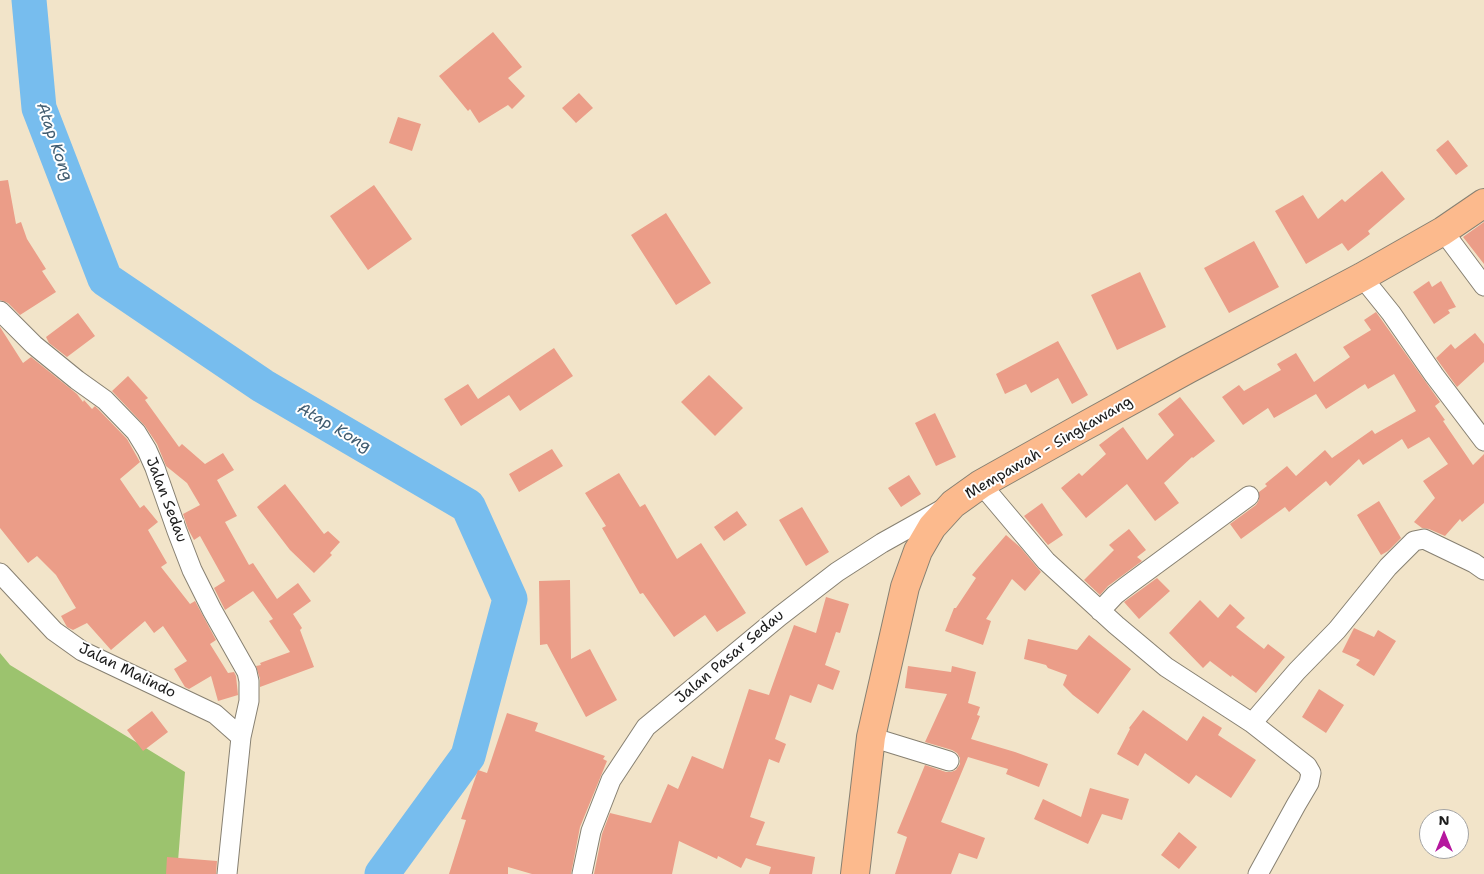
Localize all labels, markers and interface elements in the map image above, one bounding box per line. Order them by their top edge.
water label: Atap Kong [32,100,76,184]
street label: Mempawah - Singkawang [962,393,1136,503]
water label: Atap Kong [294,399,374,457]
street label: Jalan Sedau [141,455,191,545]
street label: Jalan Pasar Sedau [672,606,788,708]
street label: Jalan Malindo [75,640,179,702]
north arrow [1419,809,1469,859]
text: N [1438,811,1450,829]

